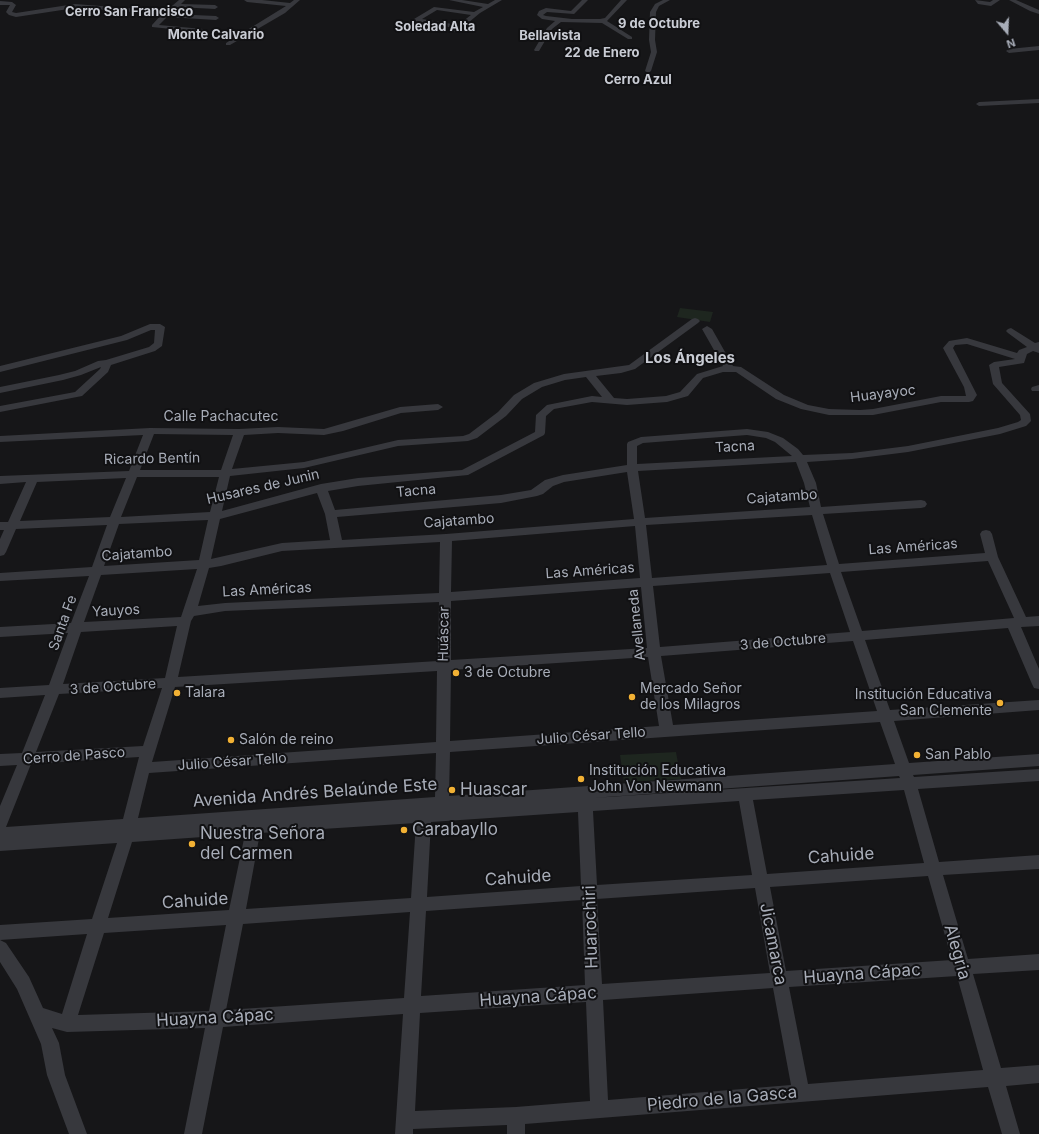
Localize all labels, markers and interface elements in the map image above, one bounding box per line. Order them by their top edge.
district label: Cerro San Francisco [65,4,193,20]
north arrow [987,12,1027,52]
district label: 9 de Octubre [618,16,700,32]
district label: Soledad Alta [395,19,475,35]
district label: Monte Calvario [168,27,264,43]
district label: Bellavista [519,28,581,44]
text: N [1005,35,1017,51]
district label: 22 de Enero [564,45,640,61]
district label: Cerro Azul [604,72,672,88]
district label: Los Ángeles [645,349,735,367]
street label: Huayayoc [849,382,917,406]
street label: Calle Pachacutec [164,409,278,425]
street label: Tacna [715,438,755,456]
street label: Ricardo Bentín [104,450,200,468]
street label: Husares de Junin [205,466,321,508]
street label: Tacna [395,481,437,501]
street label: Cajatambo [746,486,818,508]
street label: Cajatambo [423,510,495,532]
street label: Las Américas [868,536,958,558]
street label: Cajatambo [101,543,173,565]
street label: Las Américas [545,560,635,582]
street label: Las Américas [222,579,312,601]
street label: Avellaneda [625,588,649,662]
street label: Santa Fe [45,593,81,653]
street label: Yauyos [92,601,140,621]
street label: Huáscar [435,606,453,662]
street label: 3 de Octubre [739,630,827,654]
place label: 3 de Octubre [464,665,551,681]
marker: 3 de Octubre [451,668,461,678]
street label: 3 de Octubre [69,676,157,698]
place label: Mercado Señor de los Milagros [640,681,742,714]
place label: Talara [185,685,225,701]
place label: Institución Educativa San Clemente [855,687,992,720]
marker: Talara [172,688,182,698]
marker: Mercado Señor de los Milagros [627,692,637,702]
marker: Institución Educativa San Clemente [995,698,1005,708]
street label: Julio César Tello [536,724,646,748]
place label: Salón de reino [239,732,334,748]
marker: Salón de reino [226,735,236,745]
street label: Cerro de Pasco [22,744,126,768]
place label: San Pablo [925,747,991,763]
street label: Julio César Tello [177,750,287,774]
marker: San Pablo [912,750,922,760]
place label: Institución Educativa John Von Newmann [589,763,726,796]
street label: Avenida Andrés Belaúnde Este [192,774,438,812]
marker: Institución Educativa John Von Newmann [576,774,586,784]
place label: Huascar [460,780,527,800]
marker: Huascar [447,785,457,795]
place label: Carabayllo [412,820,498,840]
place label: Nuestra Señora del Carmen [200,824,325,864]
marker: Carabayllo [399,825,409,835]
marker: Nuestra Señora del Carmen [187,839,197,849]
street label: Cahuide [807,844,875,868]
street label: Cahuide [484,866,552,890]
street label: Huarochiri [579,885,603,969]
street label: Cahuide [161,889,229,913]
street label: Jicamarca [755,901,791,987]
street label: Alegria [939,922,975,982]
street label: Huayna Cápac [803,960,921,988]
street label: Huayna Cápac [479,983,597,1011]
street label: Huayna Cápac [156,1005,274,1031]
street label: Piedro de la Gasca [646,1082,798,1116]

